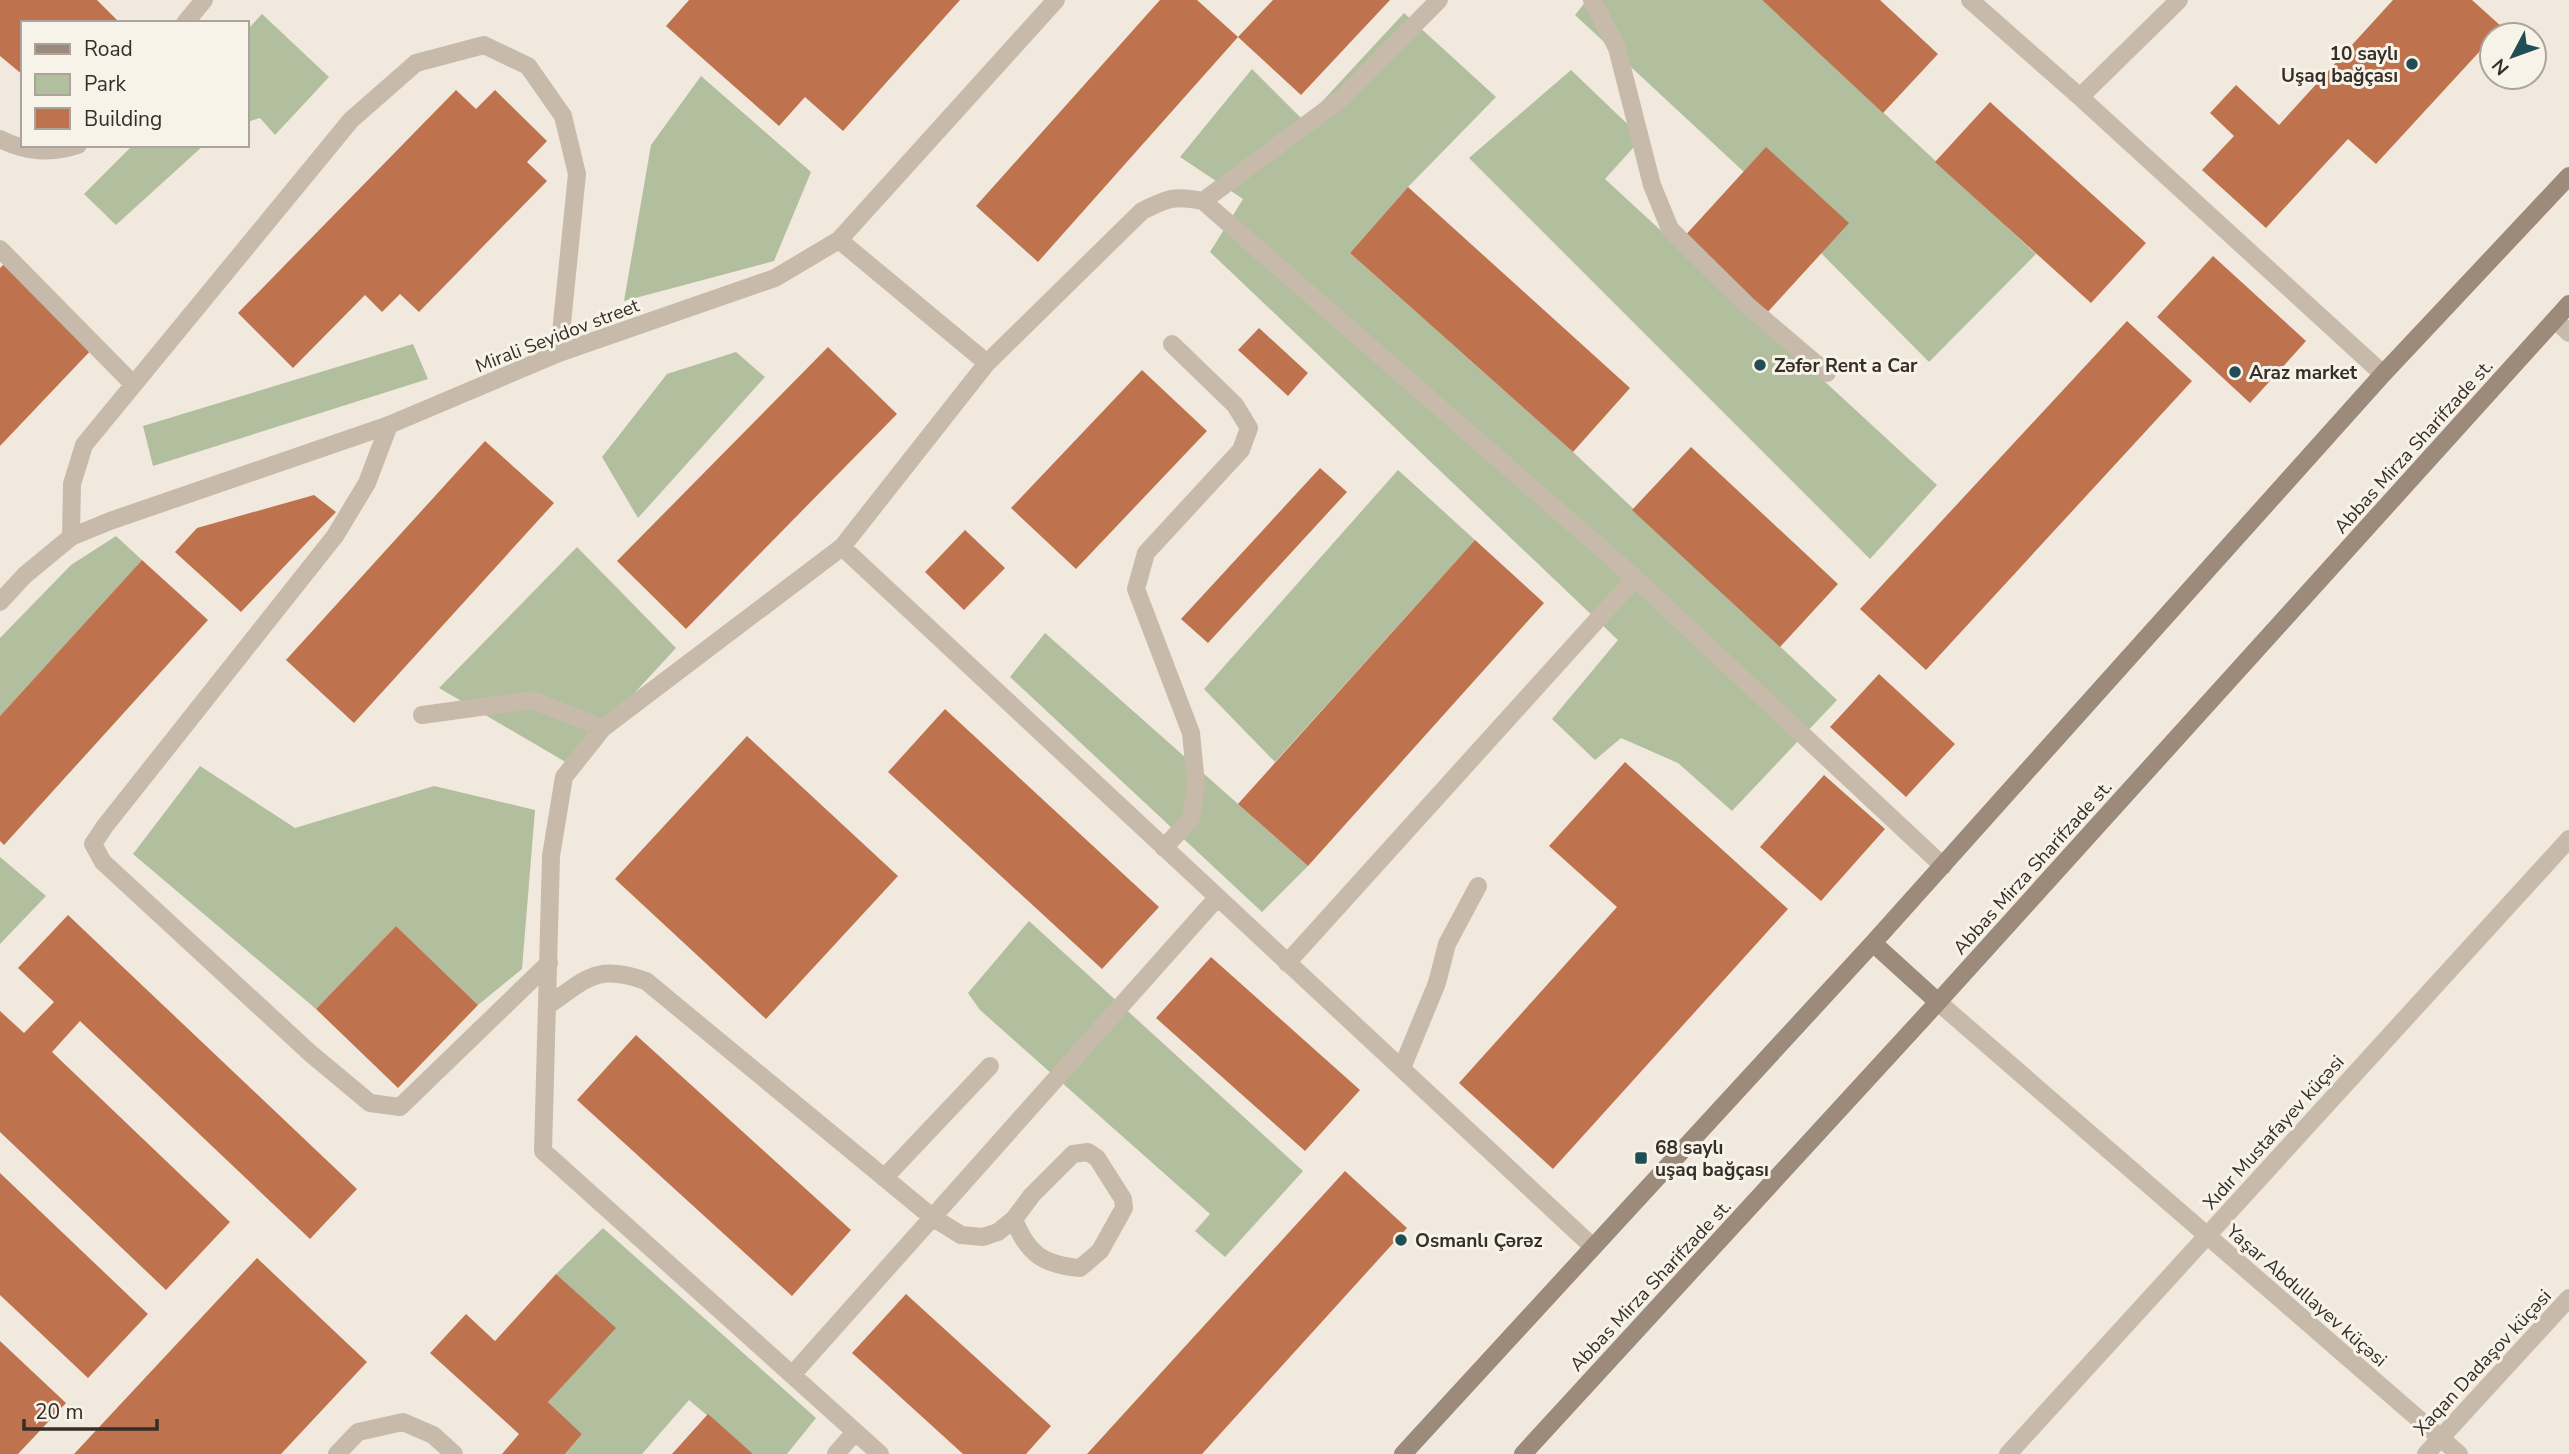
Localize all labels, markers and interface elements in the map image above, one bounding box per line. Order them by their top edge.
legend [21,21,248,147]
north arrow [2478,21,2548,91]
text: Road [84,35,133,63]
place label: 10 saylı Uşaq bağçası [2281,41,2398,89]
text: N [2486,53,2515,80]
marker: 10 saylı Uşaq bağçası [2404,56,2420,72]
text: Park [84,70,126,98]
text: Building [84,105,162,133]
street label: Mirali Seyidov street [472,293,643,379]
place label: Zəfər Rent a Car [1774,353,1918,379]
street label: Abbas Mirza Sharifzade st. [2328,354,2499,539]
marker: Zəfər Rent a Car [1752,357,1768,373]
place label: Araz market [2249,360,2358,386]
marker: Araz market [2227,364,2243,380]
street label: Abbas Mirza Sharifzade st. [1947,775,2118,960]
street label: Xıdır Mustafayev küçəsi [2197,1050,2350,1216]
place label: 68 saylı uşaq bağçası [1655,1135,1769,1183]
marker: 68 saylı uşaq bağçası [1633,1150,1649,1166]
street label: Abbas Mirza Sharifzade st. [1564,1194,1737,1377]
street label: Yaşar Abdullayev küçəsi [2220,1218,2392,1373]
place label: Osmanlı Çərəz [1415,1228,1542,1254]
marker: Osmanlı Çərəz [1393,1232,1409,1248]
street label: Xaqan Dadaşov küçəsi [2408,1284,2557,1441]
scale bar [24,1388,158,1432]
text: 20 m [35,1398,84,1426]

